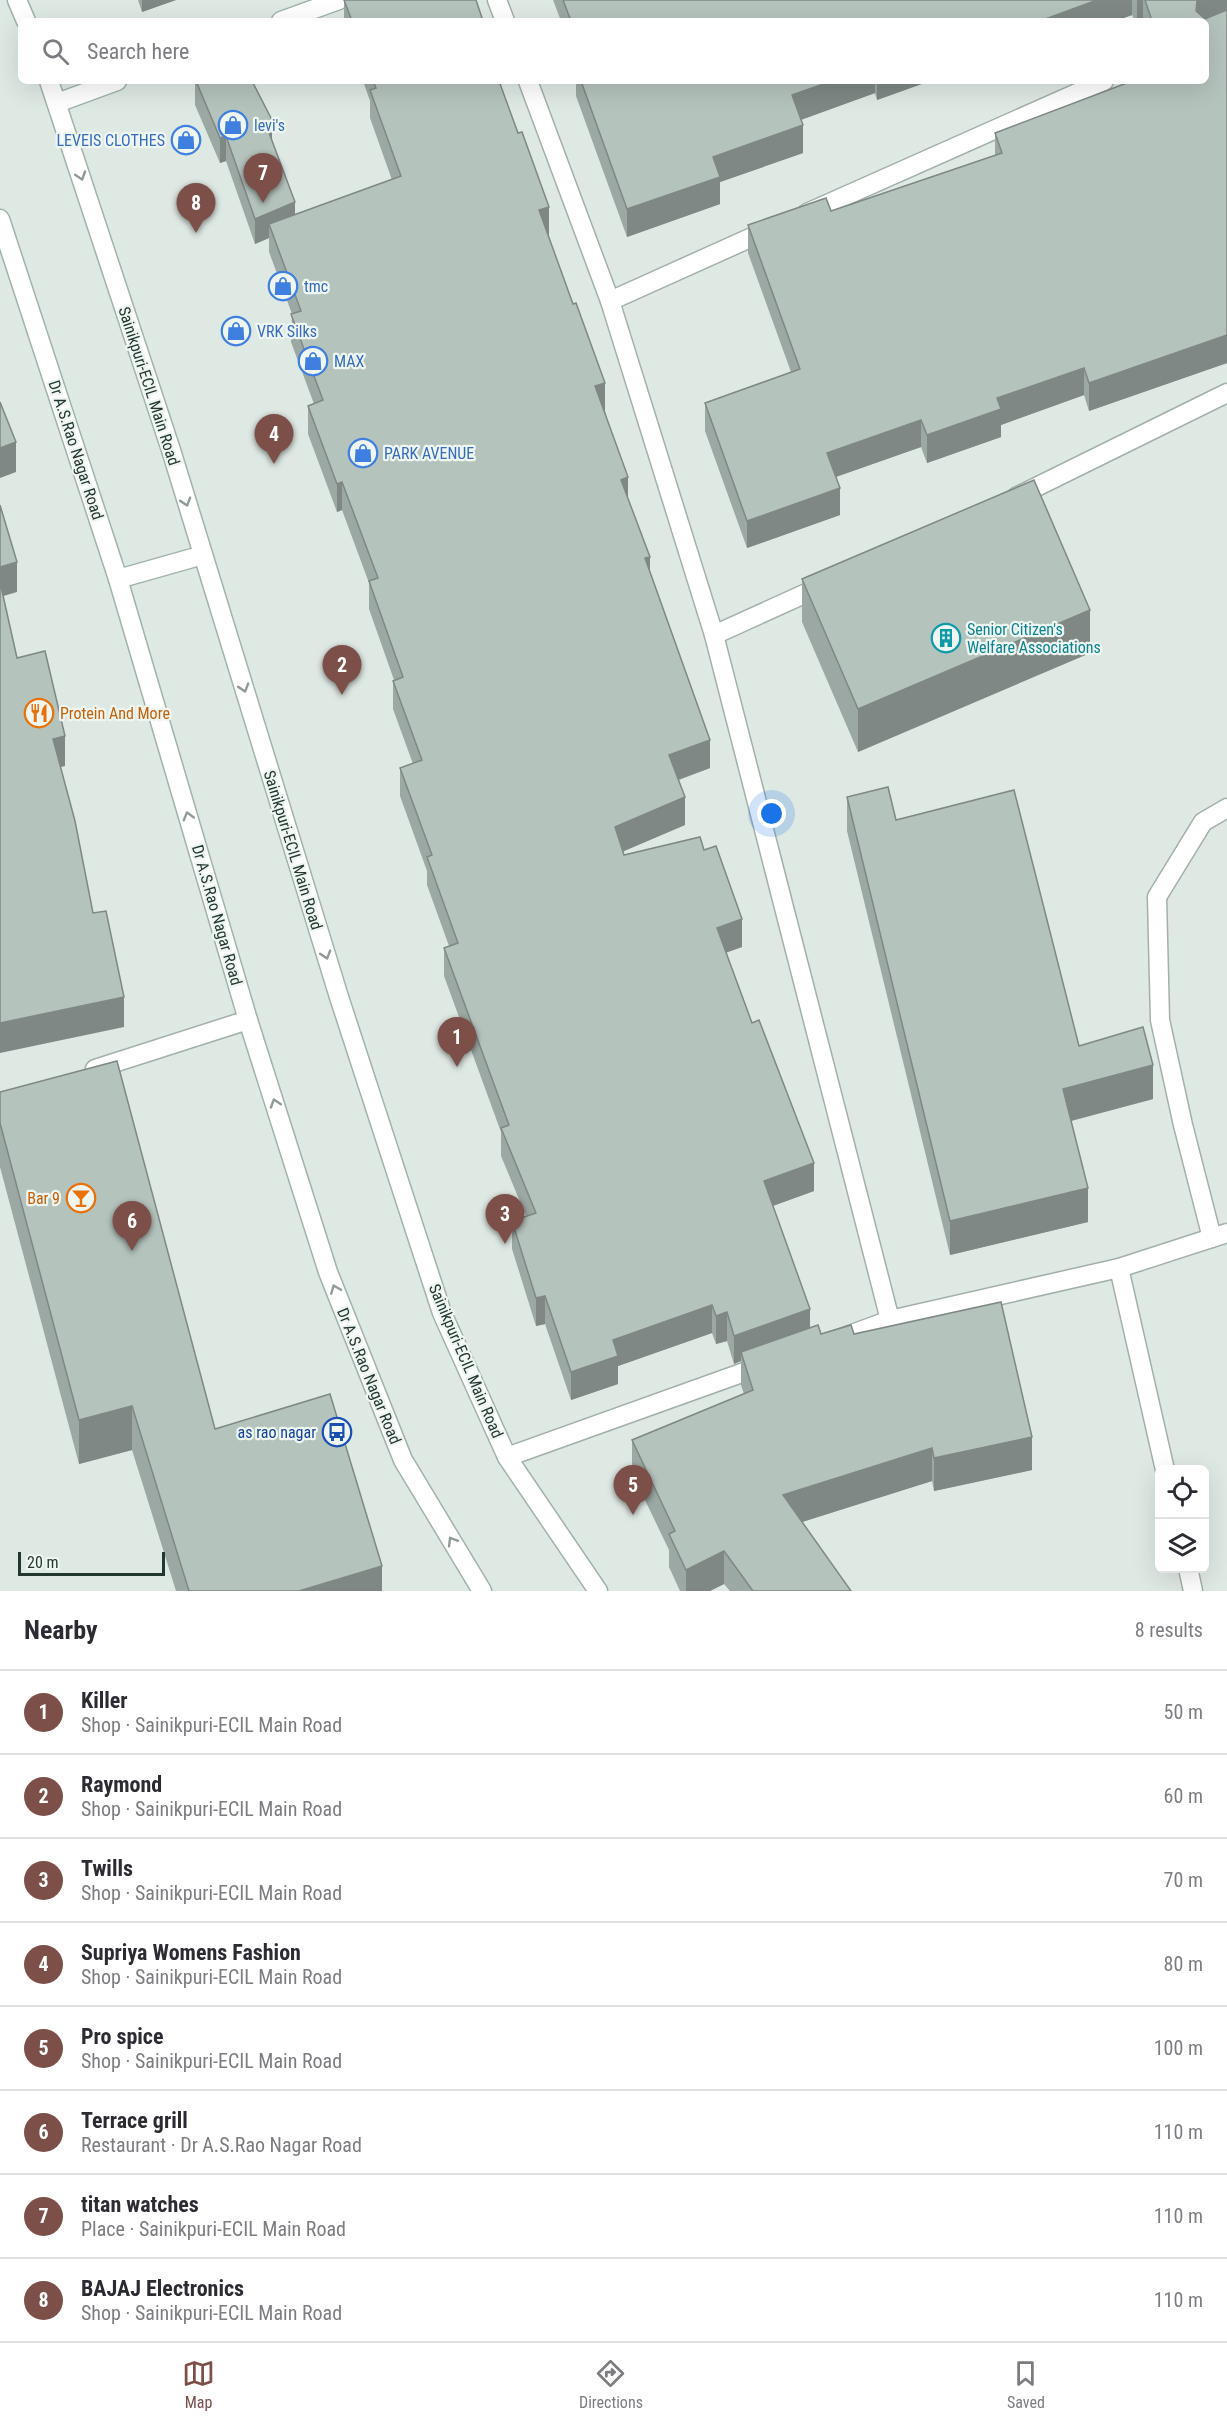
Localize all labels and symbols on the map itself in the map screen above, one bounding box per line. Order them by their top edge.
shop icon: levi's [217,109,249,141]
place label: levi's [254,116,285,135]
shop icon: LEVEIS CLOTHES [170,124,202,156]
place label: LEVEIS CLOTHES [56,131,165,150]
pin: 7 [244,154,282,203]
one-way arrow [74,170,87,181]
pin: 8 [176,184,216,233]
shop icon: tmc [267,270,299,302]
place label: tmc [304,277,328,296]
street label: Sainikpuri-ECIL Main Road [114,304,184,468]
shop icon: VRK Silks [220,315,252,347]
place label: VRK Silks [257,322,317,341]
shop icon: MAX [297,345,329,377]
place label: MAX [334,352,364,371]
street label: Dr A.S.Rao Nagar Road [45,378,107,522]
pin: 4 [254,414,294,464]
shop icon: PARK AVENUE [347,437,379,469]
place label: PARK AVENUE [384,444,474,463]
one-way arrow [179,496,191,507]
place label: Senior Citizen's Welfare Associations [967,620,1101,657]
building icon: Senior Citizen's Welfare Associations [930,622,962,654]
pin: 2 [322,646,362,695]
one-way arrow [237,682,249,693]
restaurant icon: Protein And More [23,697,55,729]
place label: Protein And More [60,704,170,723]
street label: Sainikpuri-ECIL Main Road [260,768,326,932]
your location [757,799,786,828]
one-way arrow [183,811,195,822]
street label: Dr A.S.Rao Nagar Road [188,843,246,987]
one-way arrow [319,949,331,960]
pin: 1 [438,1018,476,1067]
one-way arrow [269,1098,282,1109]
bar icon: Bar 9 [65,1182,97,1214]
place label: Bar 9 [27,1189,60,1208]
pin: 3 [486,1194,524,1244]
pin: 6 [112,1202,152,1251]
street label: Sainikpuri-ECIL Main Road [425,1281,507,1441]
one-way arrow [330,1284,342,1295]
street label: Dr A.S.Rao Nagar Road [333,1305,405,1447]
bus stop icon: as rao nagar [321,1416,353,1448]
place label: as rao nagar [238,1423,316,1442]
pin: 5 [614,1466,652,1515]
one-way arrow [447,1537,459,1547]
scale bar [18,1549,165,1576]

